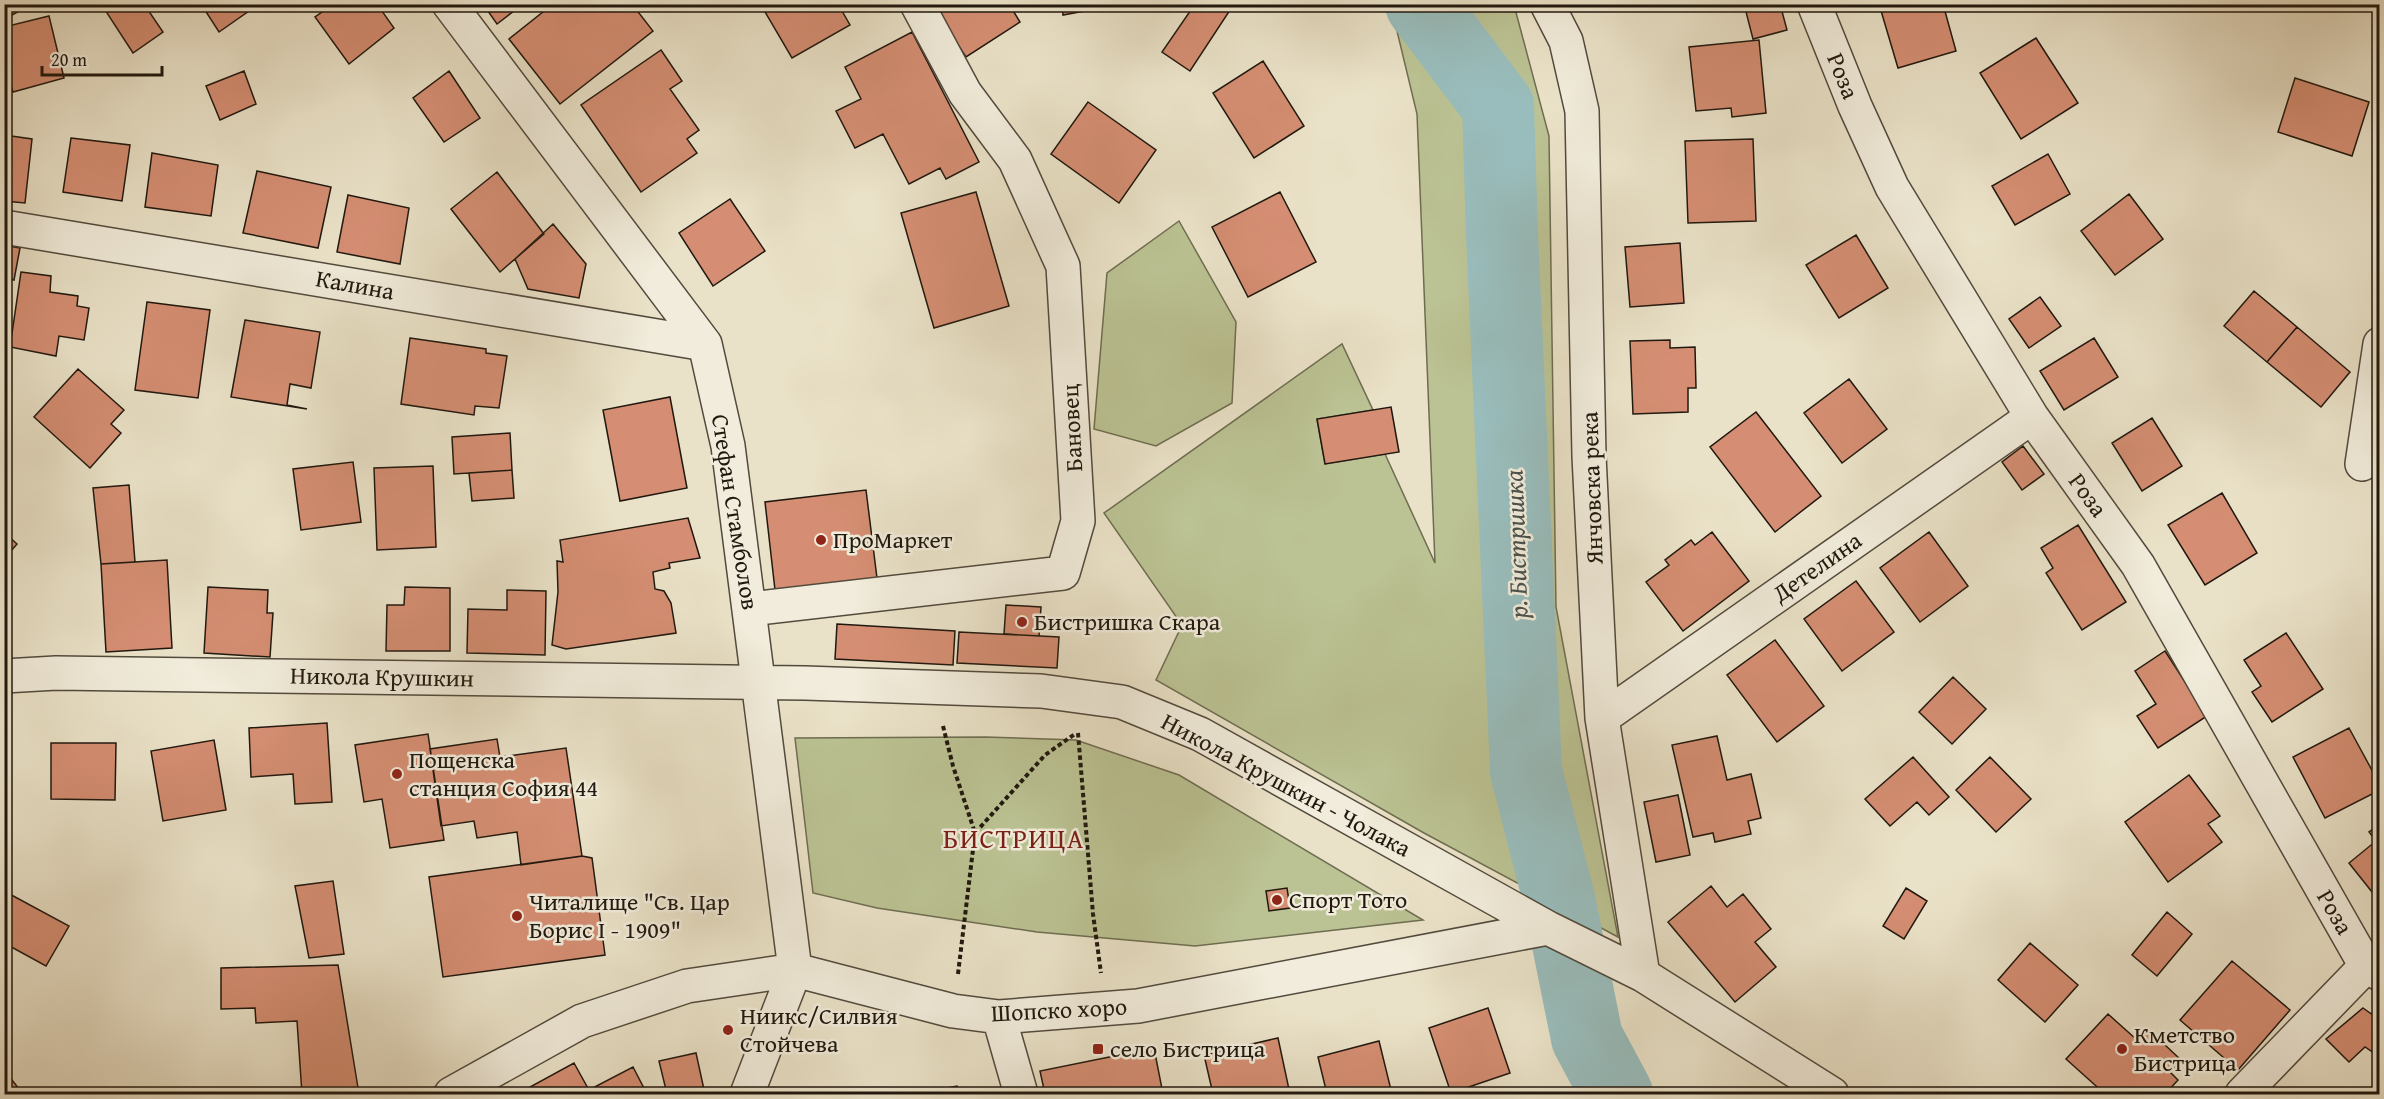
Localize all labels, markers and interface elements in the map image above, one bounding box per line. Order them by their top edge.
scale bar [42,39,162,77]
text: 20 m [51,46,87,73]
street label: Роза [1818,47,1869,105]
street label: Калина [313,260,398,309]
street label: Бановец [1052,383,1091,473]
street label: Янчовска река [1571,410,1612,566]
street label: Стефан Стамболов [703,412,768,612]
street label: Роза [2060,465,2117,524]
water label: р. Бистришка [1493,469,1538,620]
place label: ПроМаркет [833,522,953,557]
street label: Детелина [1764,523,1869,611]
marker: ПроМаркет [814,533,828,547]
place label: Бистришка Скара [1034,604,1221,639]
marker: Бистришка Скара [1015,615,1029,629]
street label: Никола Крушкин [290,657,474,696]
street label: Никола Крушкин - Чолака [1155,704,1418,866]
place label: Пощенска станция София 44 [409,742,598,805]
marker: Пощенска станция София 44 [390,767,404,781]
district label: БИСТРИЦА [943,818,1085,858]
place label: Спорт Тото [1289,882,1407,917]
street label: Роза [2309,883,2363,941]
place label: Читалище "Св. Цар Борис I - 1909" [529,884,730,947]
marker: Спорт Тото [1270,893,1284,907]
marker: Читалище "Св. Цар Борис I - 1909" [510,909,524,923]
street label: Шопско хоро [990,988,1128,1031]
place label: Ниикс/Силвия Стойчева [740,998,898,1061]
place label: Кметство Бистрица [2134,1017,2237,1080]
marker: Ниикс/Силвия Стойчева [721,1023,735,1037]
place label: село Бистрица [1110,1031,1266,1066]
marker: село Бистрица [1091,1042,1105,1056]
marker: Кметство Бистрица [2115,1042,2129,1056]

